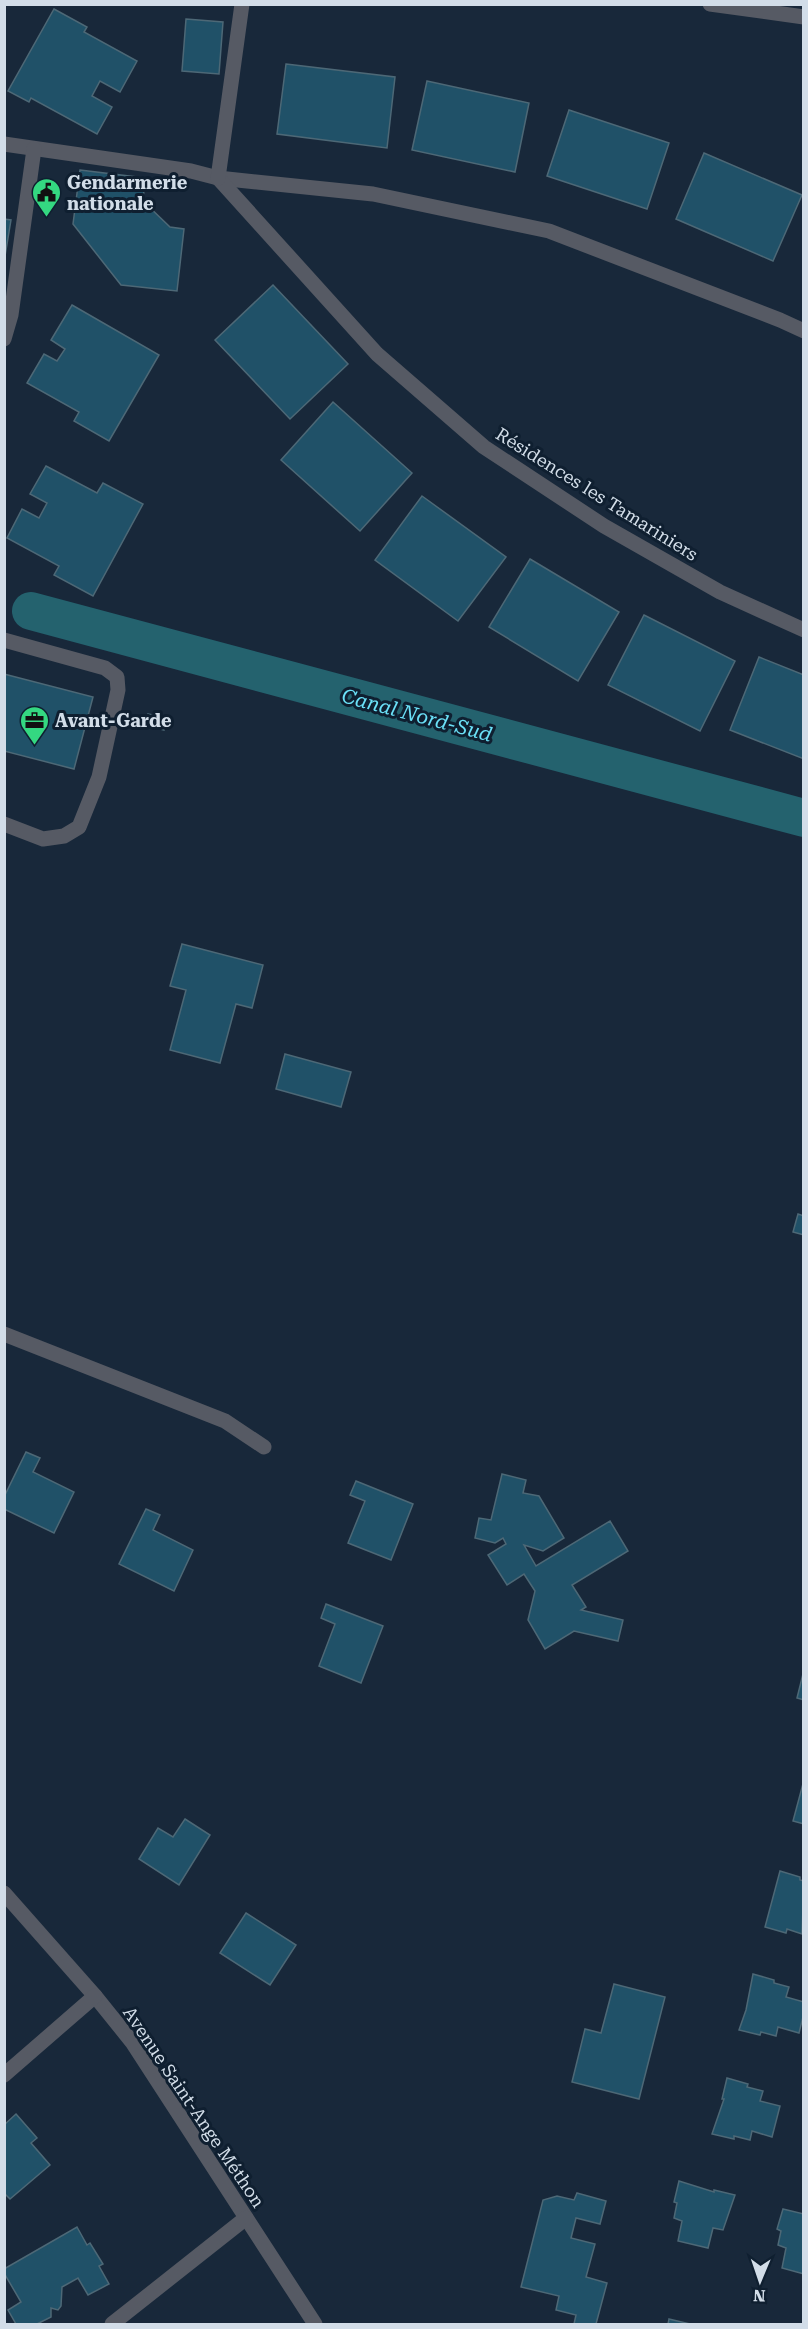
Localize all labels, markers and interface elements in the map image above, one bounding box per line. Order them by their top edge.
place label: Gendarmerie nationale [67,172,188,214]
public building icon: Gendarmerie nationale [30,176,62,218]
street label: Résidences les Tamariniers [492,423,702,565]
water label: Canal Nord-Sud [339,683,495,747]
office icon: Avant-Garde [18,704,50,746]
place label: Avant-Garde [55,710,172,731]
street label: Avenue Saint-Ange Méthon [119,2003,269,2212]
north arrow [730,2251,790,2311]
text: N [753,2286,766,2305]

